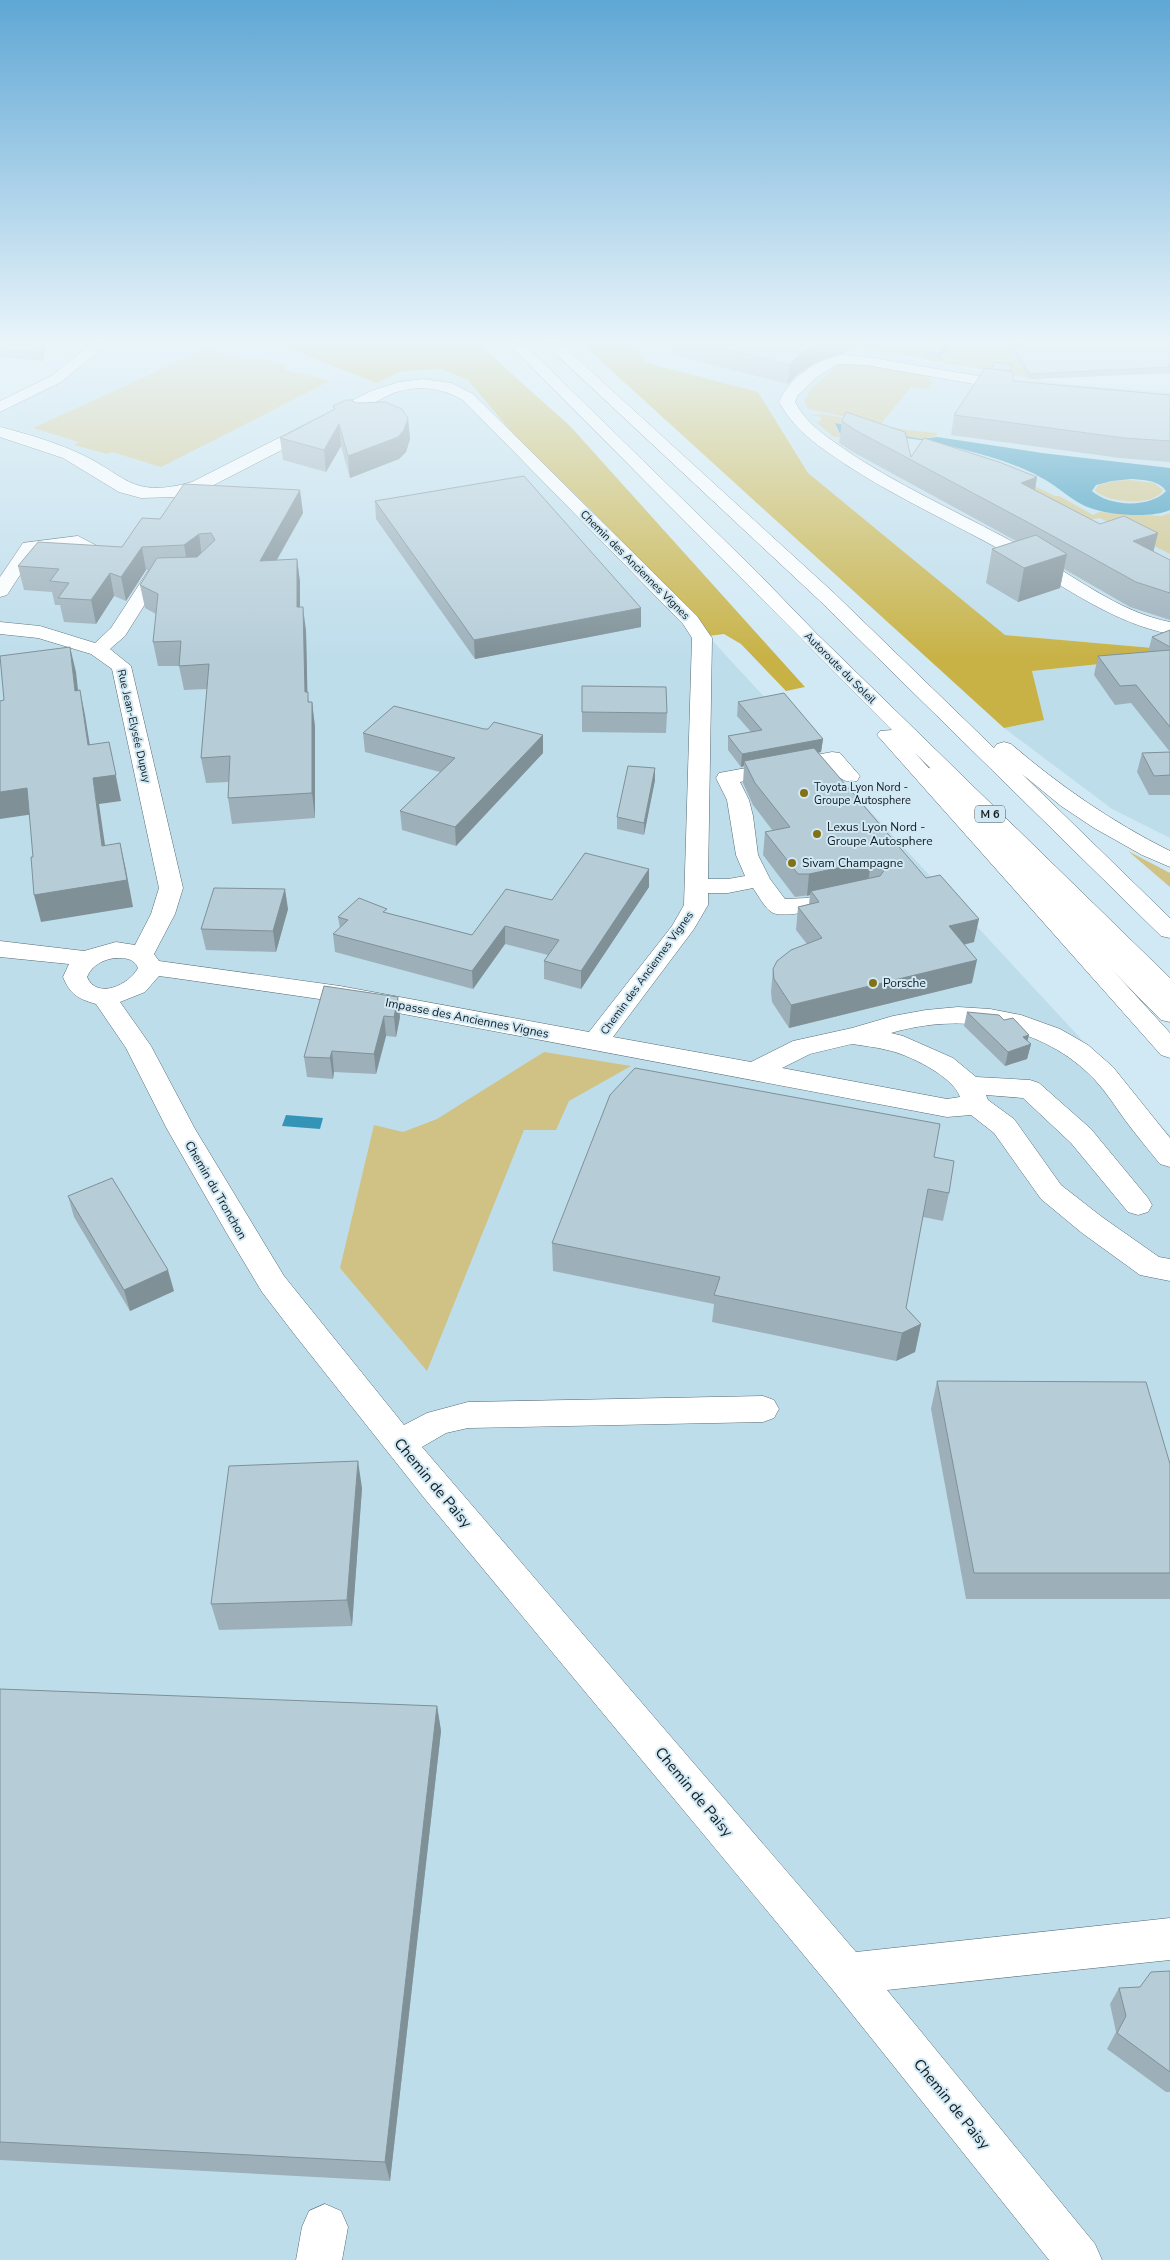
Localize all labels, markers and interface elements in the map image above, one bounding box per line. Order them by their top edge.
street label: Chemin des Anciennes Vignes [577,507,693,623]
street label: Autoroute du Soleil [801,629,880,708]
street label: Rue Jean-Elysée Dupuy [114,668,154,784]
place label: Toyota Lyon Nord - Groupe Autosphere [814,780,911,808]
marker: Toyota Lyon Nord - Groupe Autosphere [798,787,810,799]
road number: M 6 [975,806,1005,822]
place label: Lexus Lyon Nord - Groupe Autosphere [827,819,933,849]
marker: Lexus Lyon Nord - Groupe Autosphere [811,828,823,840]
place label: Sivam Champagne [802,855,903,871]
marker: Sivam Champagne [786,857,798,869]
street label: Chemin des Anciennes Vignes [597,908,697,1038]
place label: Porsche [883,975,926,991]
marker: Porsche [867,977,879,989]
street label: Impasse des Anciennes Vignes [384,994,550,1042]
street label: Chemin du Tronchon [181,1138,251,1242]
street label: Chemin de Paisy [390,1434,477,1532]
street label: Chemin de Paisy [651,1743,738,1841]
street label: Chemin de Paisy [909,2054,995,2154]

